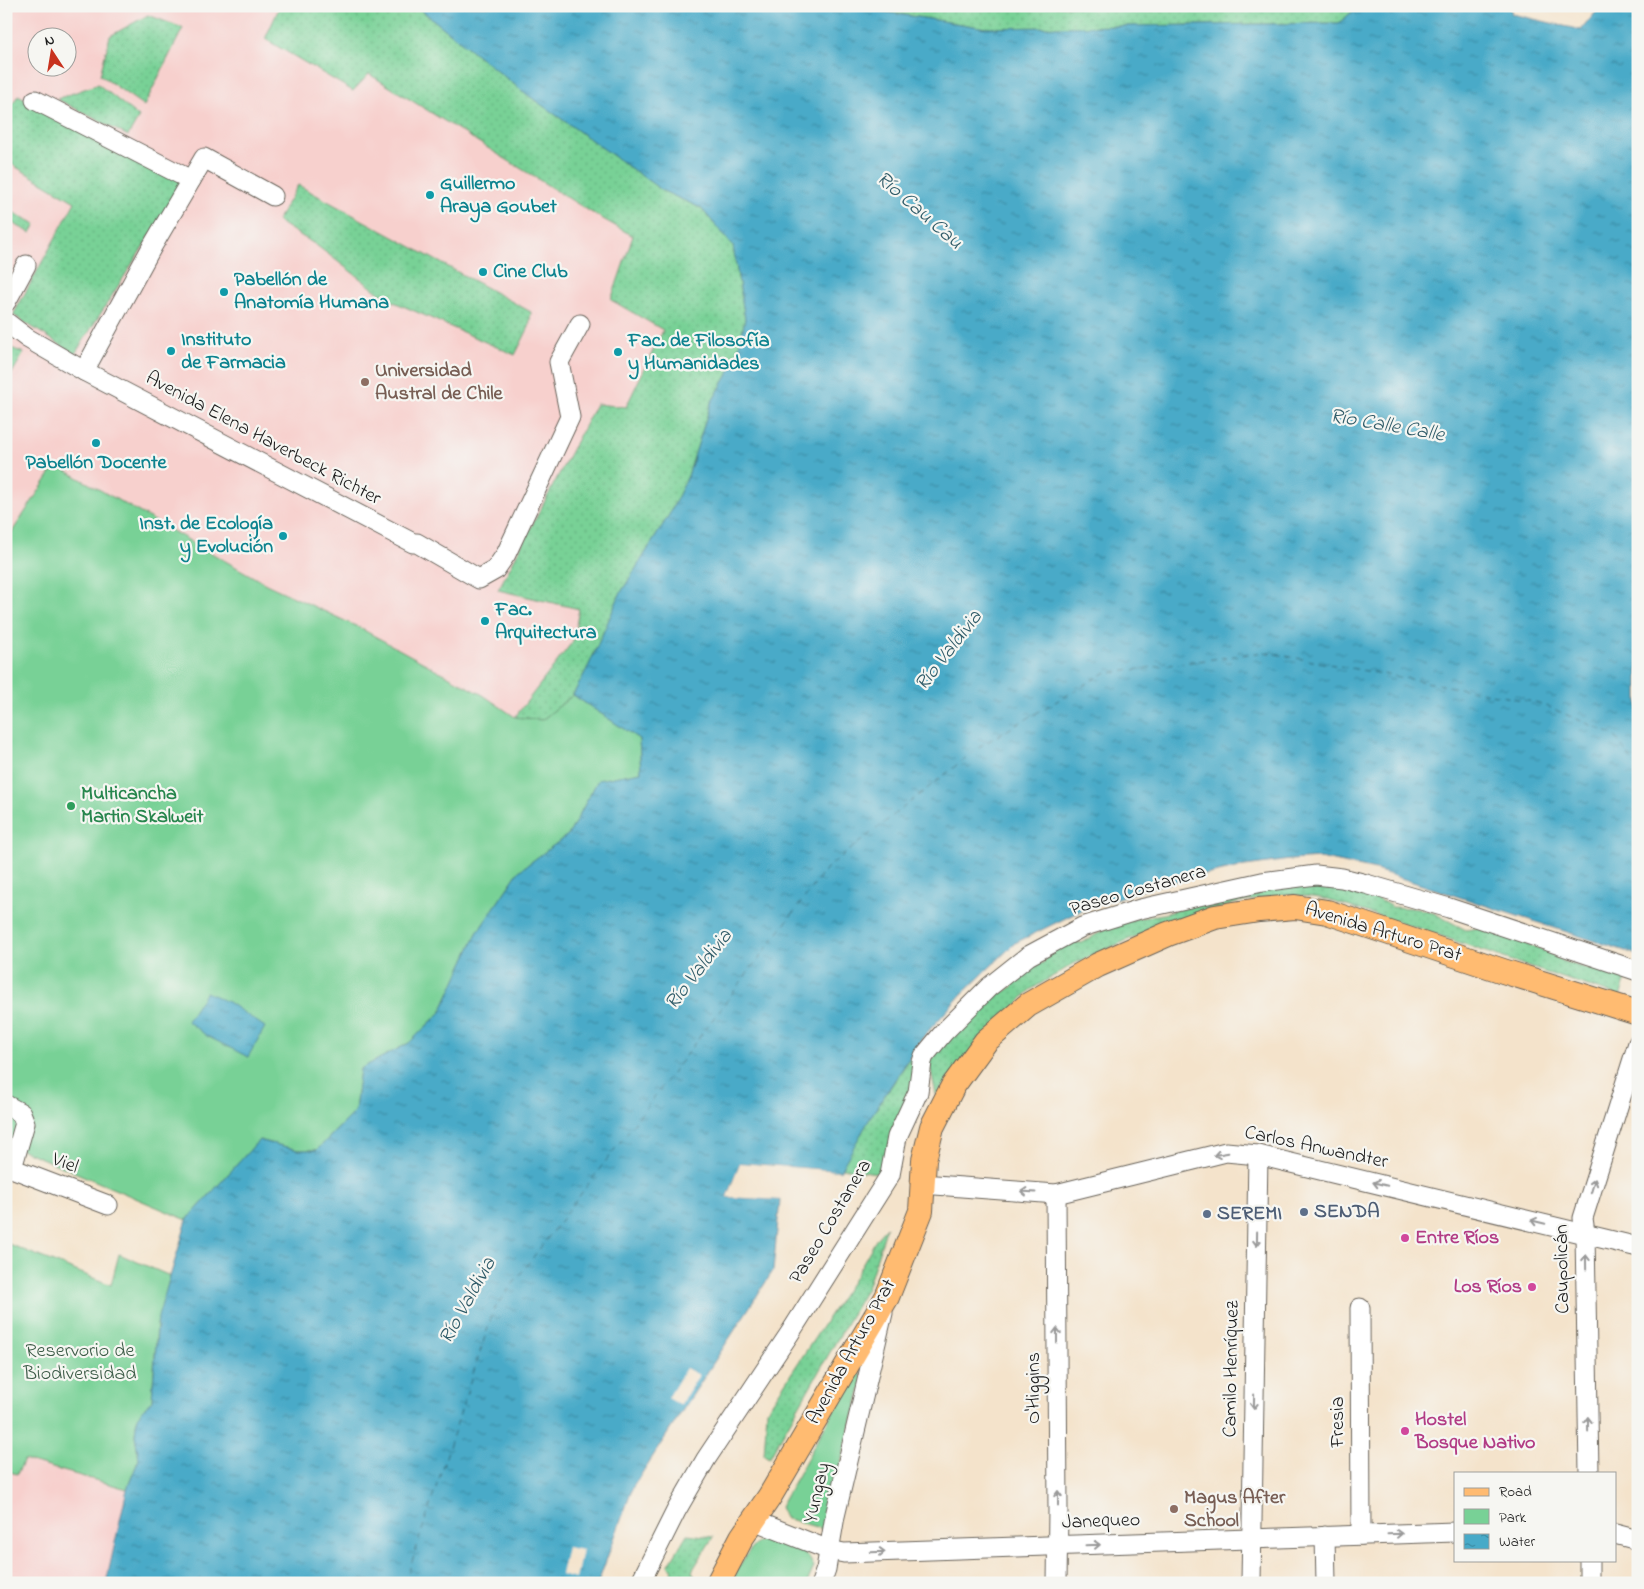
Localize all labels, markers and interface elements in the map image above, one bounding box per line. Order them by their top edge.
north arrow [28,28,78,78]
text: N [43,29,56,52]
water label: Río Cau Cau [869,165,969,257]
place label: Guillermo Araya Goubet [440,170,557,223]
marker: Guillermo Araya Goubet [424,189,436,201]
place label: Cine Club [493,258,568,287]
place label: Pabellón de Anatomía Humana [234,266,389,318]
marker: Cine Club [477,266,489,278]
marker: Pabellón de Anatomía Humana [218,286,230,298]
place label: Instituto de Farmacia [181,326,286,378]
place label: Fac. de Filosofía y Humanidades [627,327,770,380]
marker: Instituto de Farmacia [165,345,177,357]
marker: Fac. de Filosofía y Humanidades [612,346,624,358]
place label: Universidad Austral de Chile [375,357,504,409]
street label: Avenida Elena Haverbeck Richter [140,364,387,514]
marker: Universidad Austral de Chile [359,376,371,388]
water label: Río Calle Calle [1328,401,1448,451]
marker: Pabellón Docente [90,437,102,449]
place label: Pabellón Docente [25,449,168,478]
place label: Inst. de Ecología y Evolución [139,510,273,563]
marker: Inst. de Ecología y Evolución [277,530,289,542]
place label: Fac. Arquitectura [494,596,597,648]
water label: Río Valdivia [908,604,991,698]
marker: Fac. Arquitectura [479,615,491,627]
place label: Multicancha Martin Skalweit [81,780,204,832]
marker: Multicancha Martin Skalweit [65,800,77,812]
street label: Paseo Costanera [1066,858,1210,924]
street label: Avenida Arturo Prat [1301,895,1465,971]
water label: Río Valdivia [658,923,741,1017]
street label: Carlos Anwandter [1242,1119,1391,1178]
street label: Viel [47,1145,82,1182]
one-way arrow [1213,1150,1229,1160]
street label: Paseo Costanera [782,1154,880,1290]
one-way arrow [1372,1179,1388,1188]
one-way arrow [1589,1179,1599,1195]
one-way arrow [1021,1187,1037,1196]
place label: SENDA [1314,1198,1379,1227]
place label: SEREMI [1217,1200,1282,1229]
marker: SENDA [1298,1206,1310,1218]
marker: SEREMI [1201,1208,1213,1220]
one-way arrow [1530,1217,1546,1226]
place label: Entre Ríos [1415,1224,1499,1253]
street label: Caupolicán [1548,1224,1578,1314]
one-way arrow [1252,1231,1261,1247]
marker: Entre Ríos [1399,1232,1411,1244]
water label: Río Valdivia [432,1252,504,1350]
one-way arrow [1581,1254,1591,1270]
place label: Los Ríos [1454,1273,1522,1302]
street label: Avenida Arturo Prat [800,1274,904,1430]
marker: Los Ríos [1526,1281,1538,1293]
street label: Camilo Henríquez [1216,1300,1248,1438]
one-way arrow [1052,1327,1061,1343]
park label: Reservorio de Biodiversidad [23,1337,136,1389]
street label: O'Higgins [1020,1352,1050,1424]
one-way arrow [1250,1393,1259,1409]
street label: Fresia [1324,1396,1353,1449]
place label: Hostel Bosque Nativo [1414,1406,1535,1458]
one-way arrow [1583,1416,1593,1432]
marker: Hostel Bosque Nativo [1399,1425,1411,1437]
street label: Yungay [797,1460,840,1526]
legend [1454,1472,1616,1562]
text: Road [1499,1481,1532,1503]
place label: Magus After School [1184,1484,1286,1536]
one-way arrow [1053,1490,1063,1506]
marker: Magus After School [1168,1503,1180,1515]
street label: Janequeo [1061,1506,1141,1538]
text: Park [1499,1507,1527,1529]
one-way arrow [1387,1529,1403,1538]
text: Water [1499,1531,1535,1553]
one-way arrow [1084,1540,1100,1550]
one-way arrow [870,1547,886,1556]

